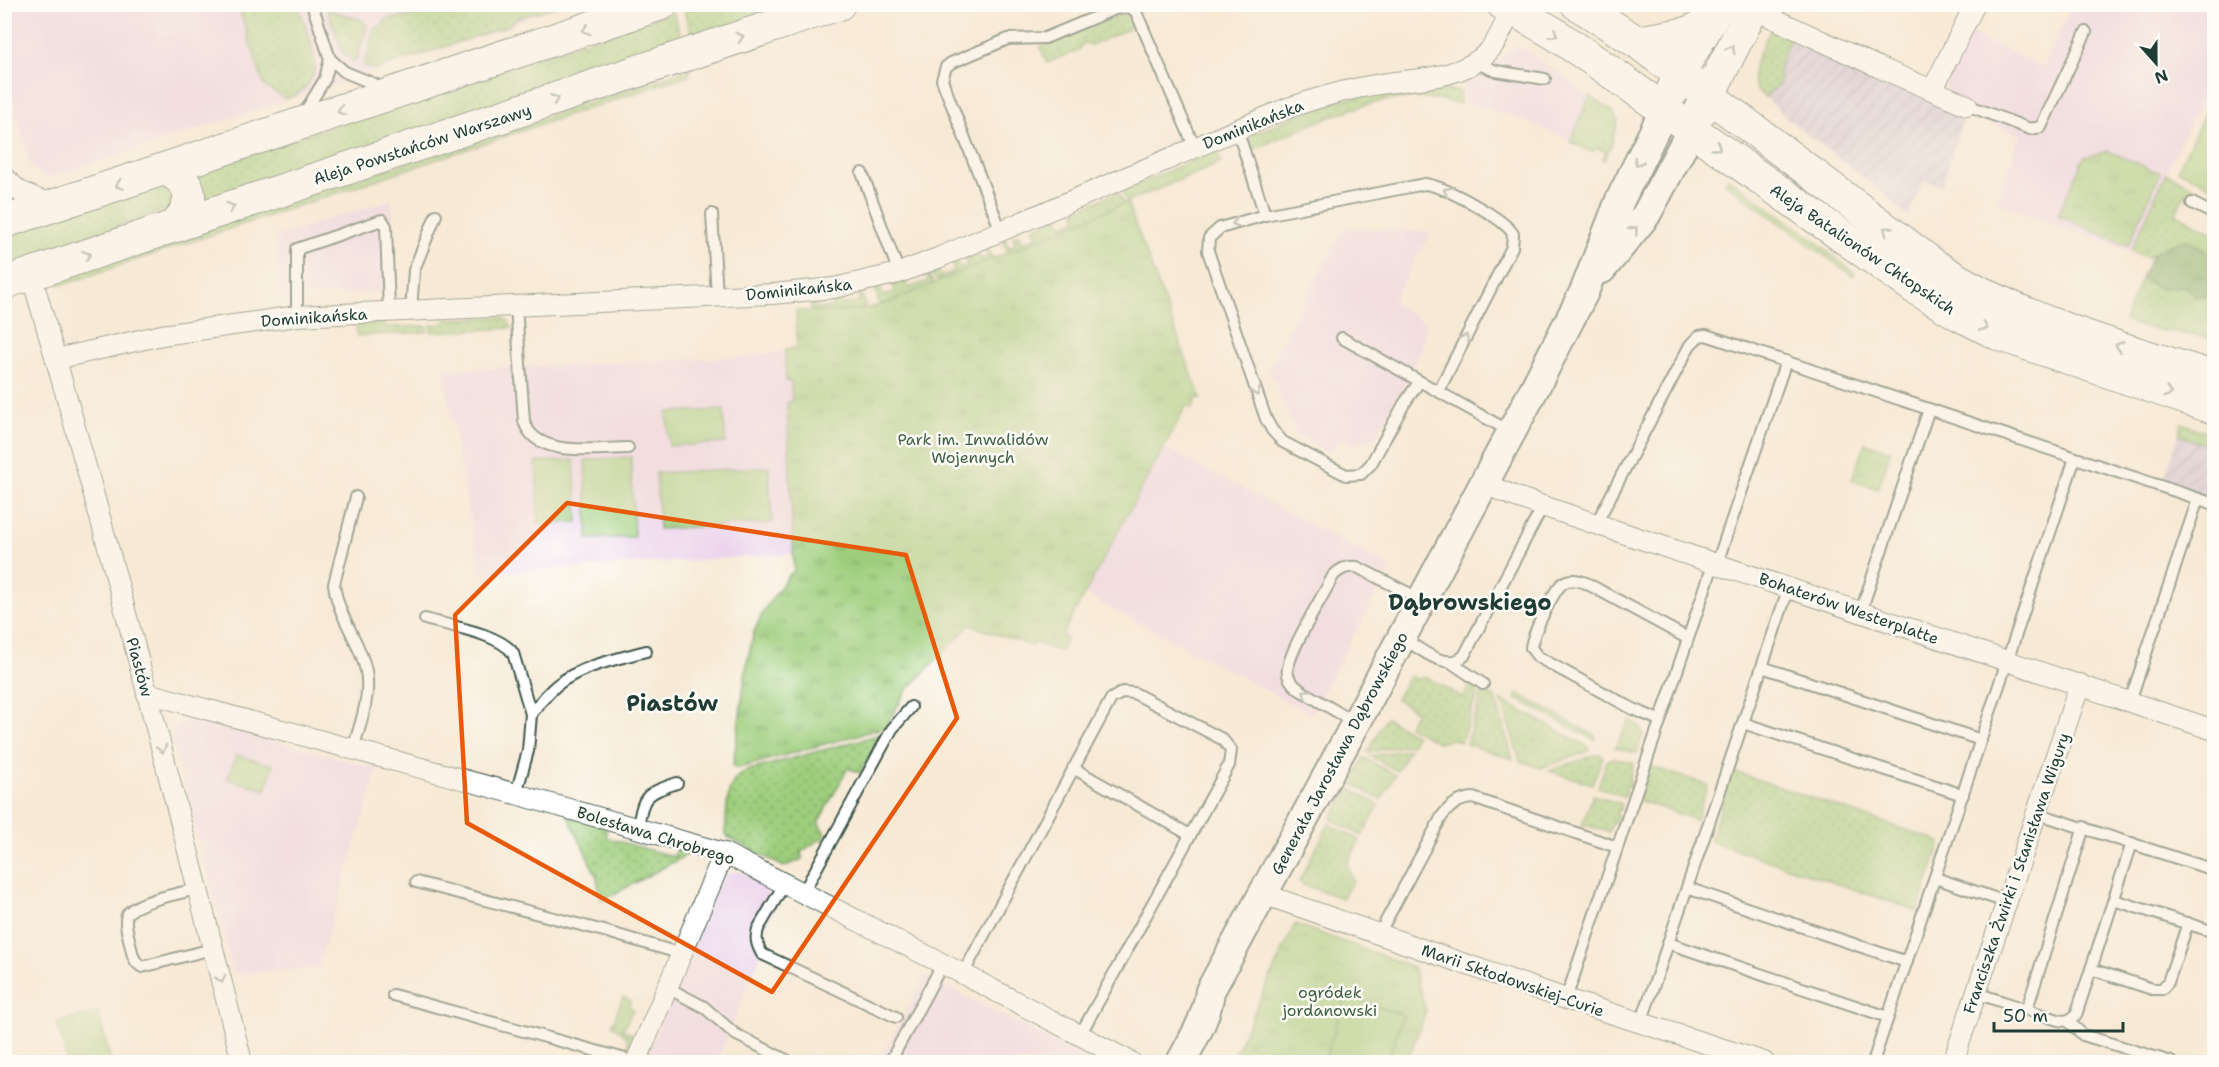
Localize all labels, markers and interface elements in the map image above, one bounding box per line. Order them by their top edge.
one-way arrow [581,22,592,35]
one-way arrow [1547,27,1558,38]
one-way arrow [734,32,745,44]
north arrow [2126,33,2186,93]
one-way arrow [1723,45,1735,56]
text: N [2152,64,2171,89]
one-way arrow [549,94,560,106]
street label: Dominikańska [1200,95,1307,154]
street label: Aleja Powstańców Warszawy [310,99,534,190]
one-way arrow [336,103,347,116]
one-way arrow [1710,140,1721,151]
one-way arrow [1634,155,1646,166]
one-way arrow [114,177,125,190]
street label: Aleja Batalionów Chłopskich [1766,179,1960,320]
one-way arrow [1442,187,1453,198]
one-way arrow [225,202,236,215]
one-way arrow [1231,216,1242,228]
one-way arrow [1626,226,1637,237]
one-way arrow [1883,227,1894,238]
one-way arrow [81,250,92,263]
street label: Dominikańska [745,273,853,306]
street label: Dominikańska [260,303,368,332]
one-way arrow [1978,320,1989,332]
one-way arrow [1458,333,1470,344]
one-way arrow [2114,341,2125,353]
one-way arrow [1249,386,1262,397]
one-way arrow [2162,386,2173,399]
park label: Park im. Inwalidów Wojennych [897,429,1049,468]
street label: Bohaterów Westerplatte [1756,568,1941,649]
district label: Dąbrowskiego [1388,588,1552,617]
street label: Generała Jarosława Dąbrowskiego [1266,628,1413,878]
street label: Piastów [121,635,158,699]
district label: Piastów [626,689,718,718]
one-way arrow [1302,689,1312,701]
street label: Franciszka Żwirki i Stanisława Wigury [1958,730,2075,1017]
one-way arrow [154,744,167,754]
street label: Bolesława Chrobrego [574,801,737,869]
street label: Marii Skłodowskiej-Curie [1419,939,1607,1022]
one-way arrow [213,974,226,984]
park label: ogródek jordanowski [1282,982,1377,1021]
scale bar [1994,995,2123,1033]
text: 50 m [2003,1004,2048,1028]

